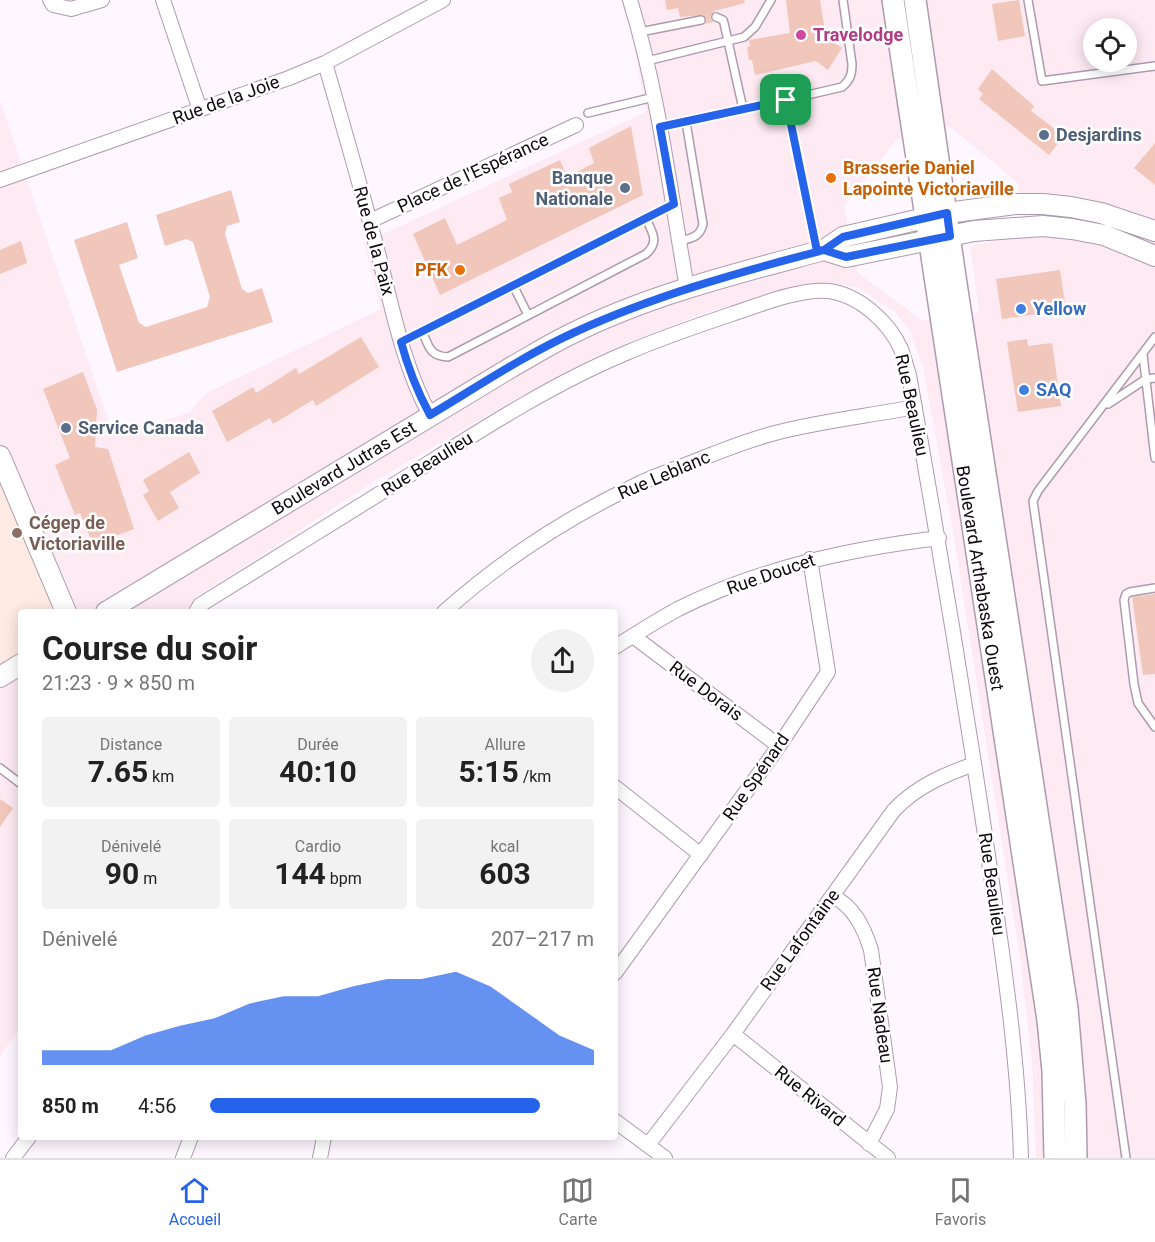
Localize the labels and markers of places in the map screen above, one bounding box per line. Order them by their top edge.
place label: Travelodge [813,24,903,45]
marker: Travelodge [794,28,808,42]
pin [760,74,811,125]
place label: Desjardins [1056,124,1142,145]
marker: Desjardins [1037,128,1051,142]
place label: Brasserie Daniel Lapointe Victoriaville [843,157,1014,199]
place label: Banque Nationale [535,167,613,209]
marker: Brasserie Daniel Lapointe Victoriaville [824,171,838,185]
marker: Banque Nationale [618,181,632,195]
place label: PFK [415,259,449,280]
marker: PFK [453,263,467,277]
place label: Yellow [1033,298,1086,319]
marker: Yellow [1014,302,1028,316]
place label: SAQ [1036,379,1071,400]
marker: SAQ [1017,383,1031,397]
place label: Service Canada [78,417,204,438]
marker: Service Canada [59,421,73,435]
place label: Cégep de Victoriaville [29,512,125,554]
marker: Cégep de Victoriaville [10,526,24,540]

